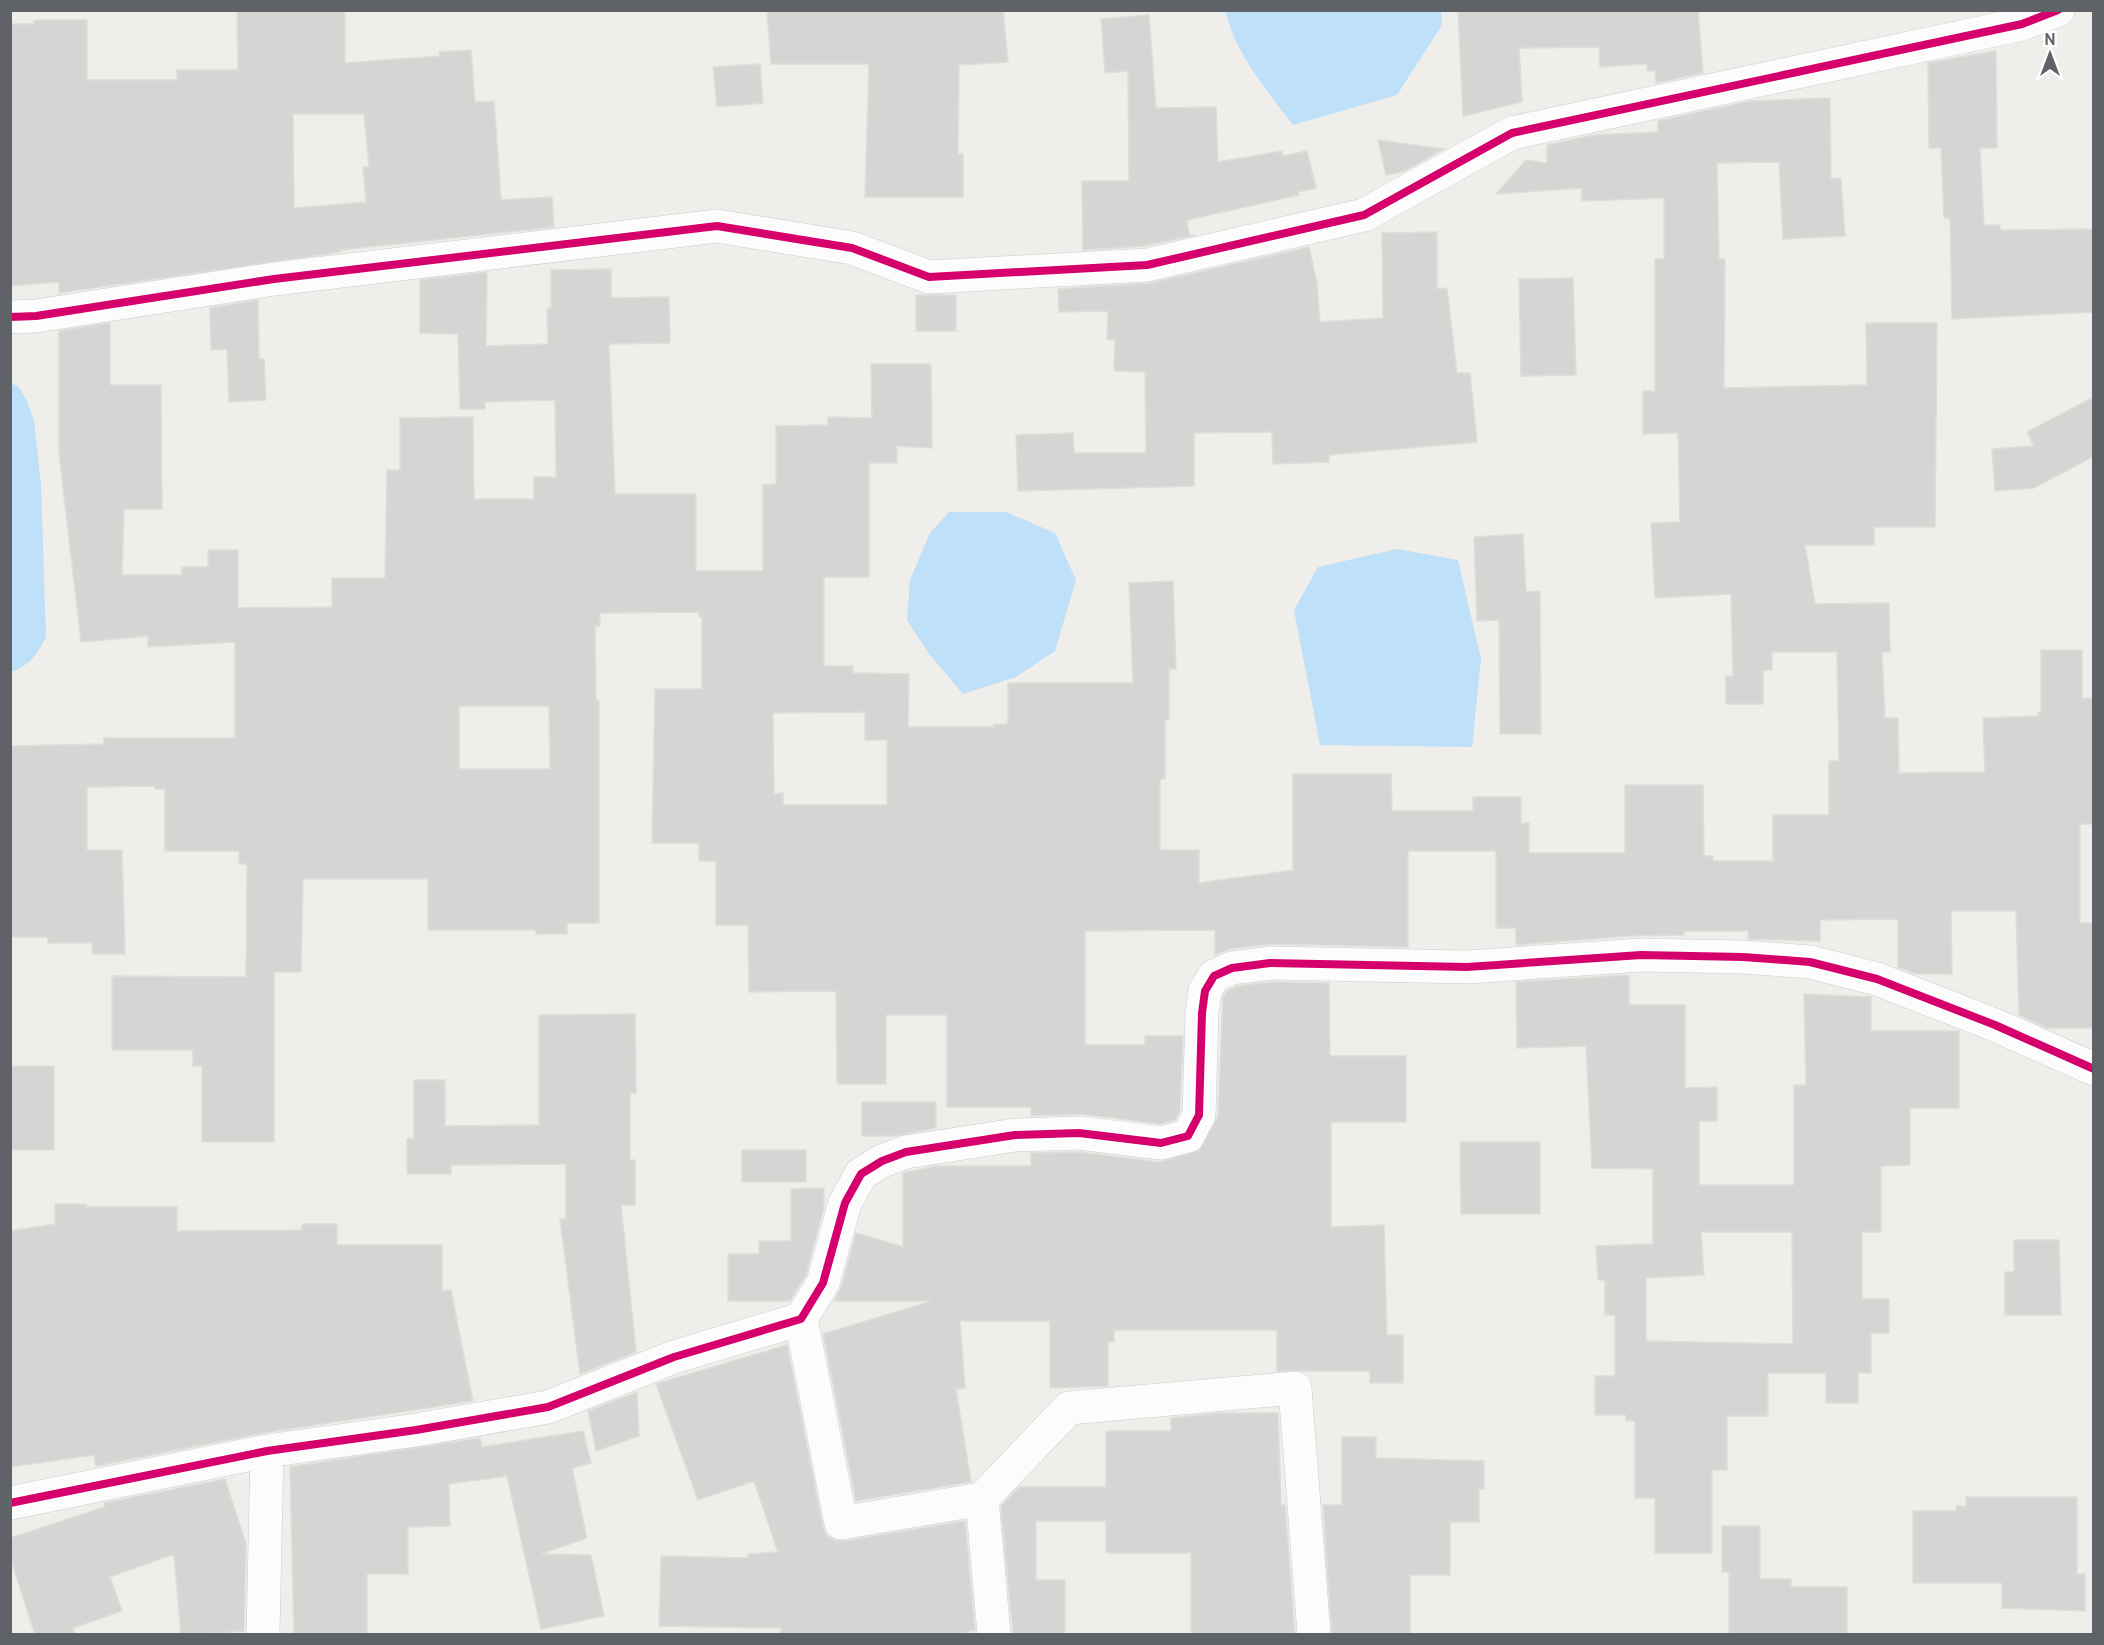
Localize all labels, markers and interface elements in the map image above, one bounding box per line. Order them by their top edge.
north arrow [2020,24,2080,84]
text: N [2044,31,2056,51]

